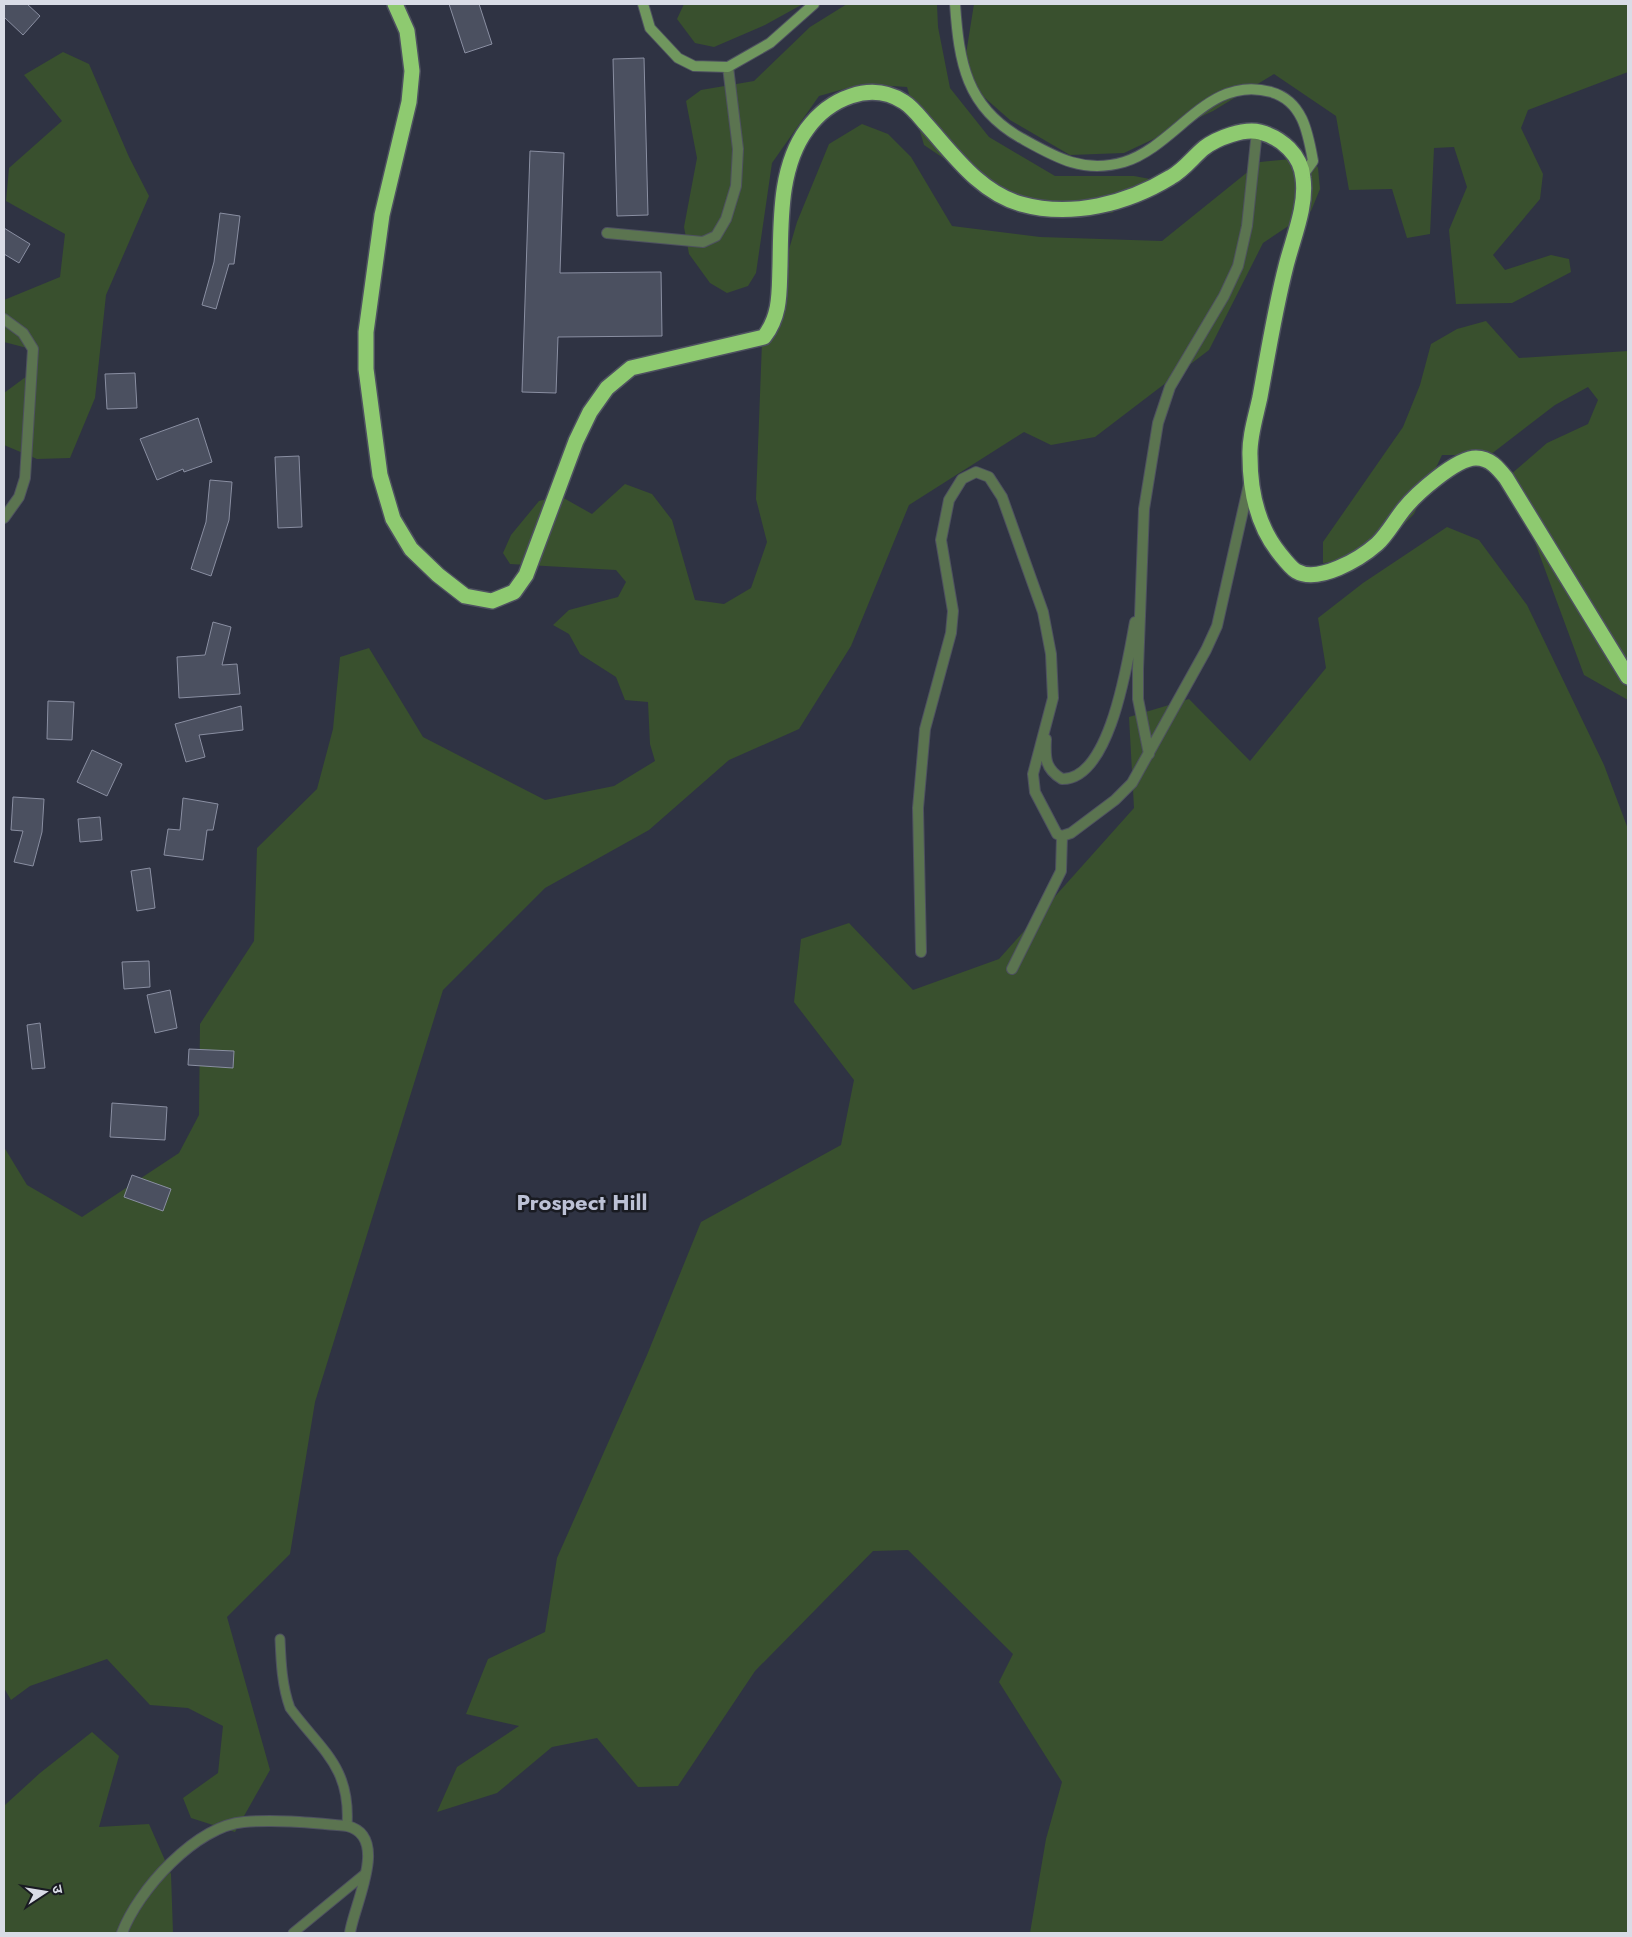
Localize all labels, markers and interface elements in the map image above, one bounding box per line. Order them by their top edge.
district label: Prospect Hill [517,1186,647,1218]
north arrow [20,1867,70,1917]
text: उ [47,1883,69,1896]

